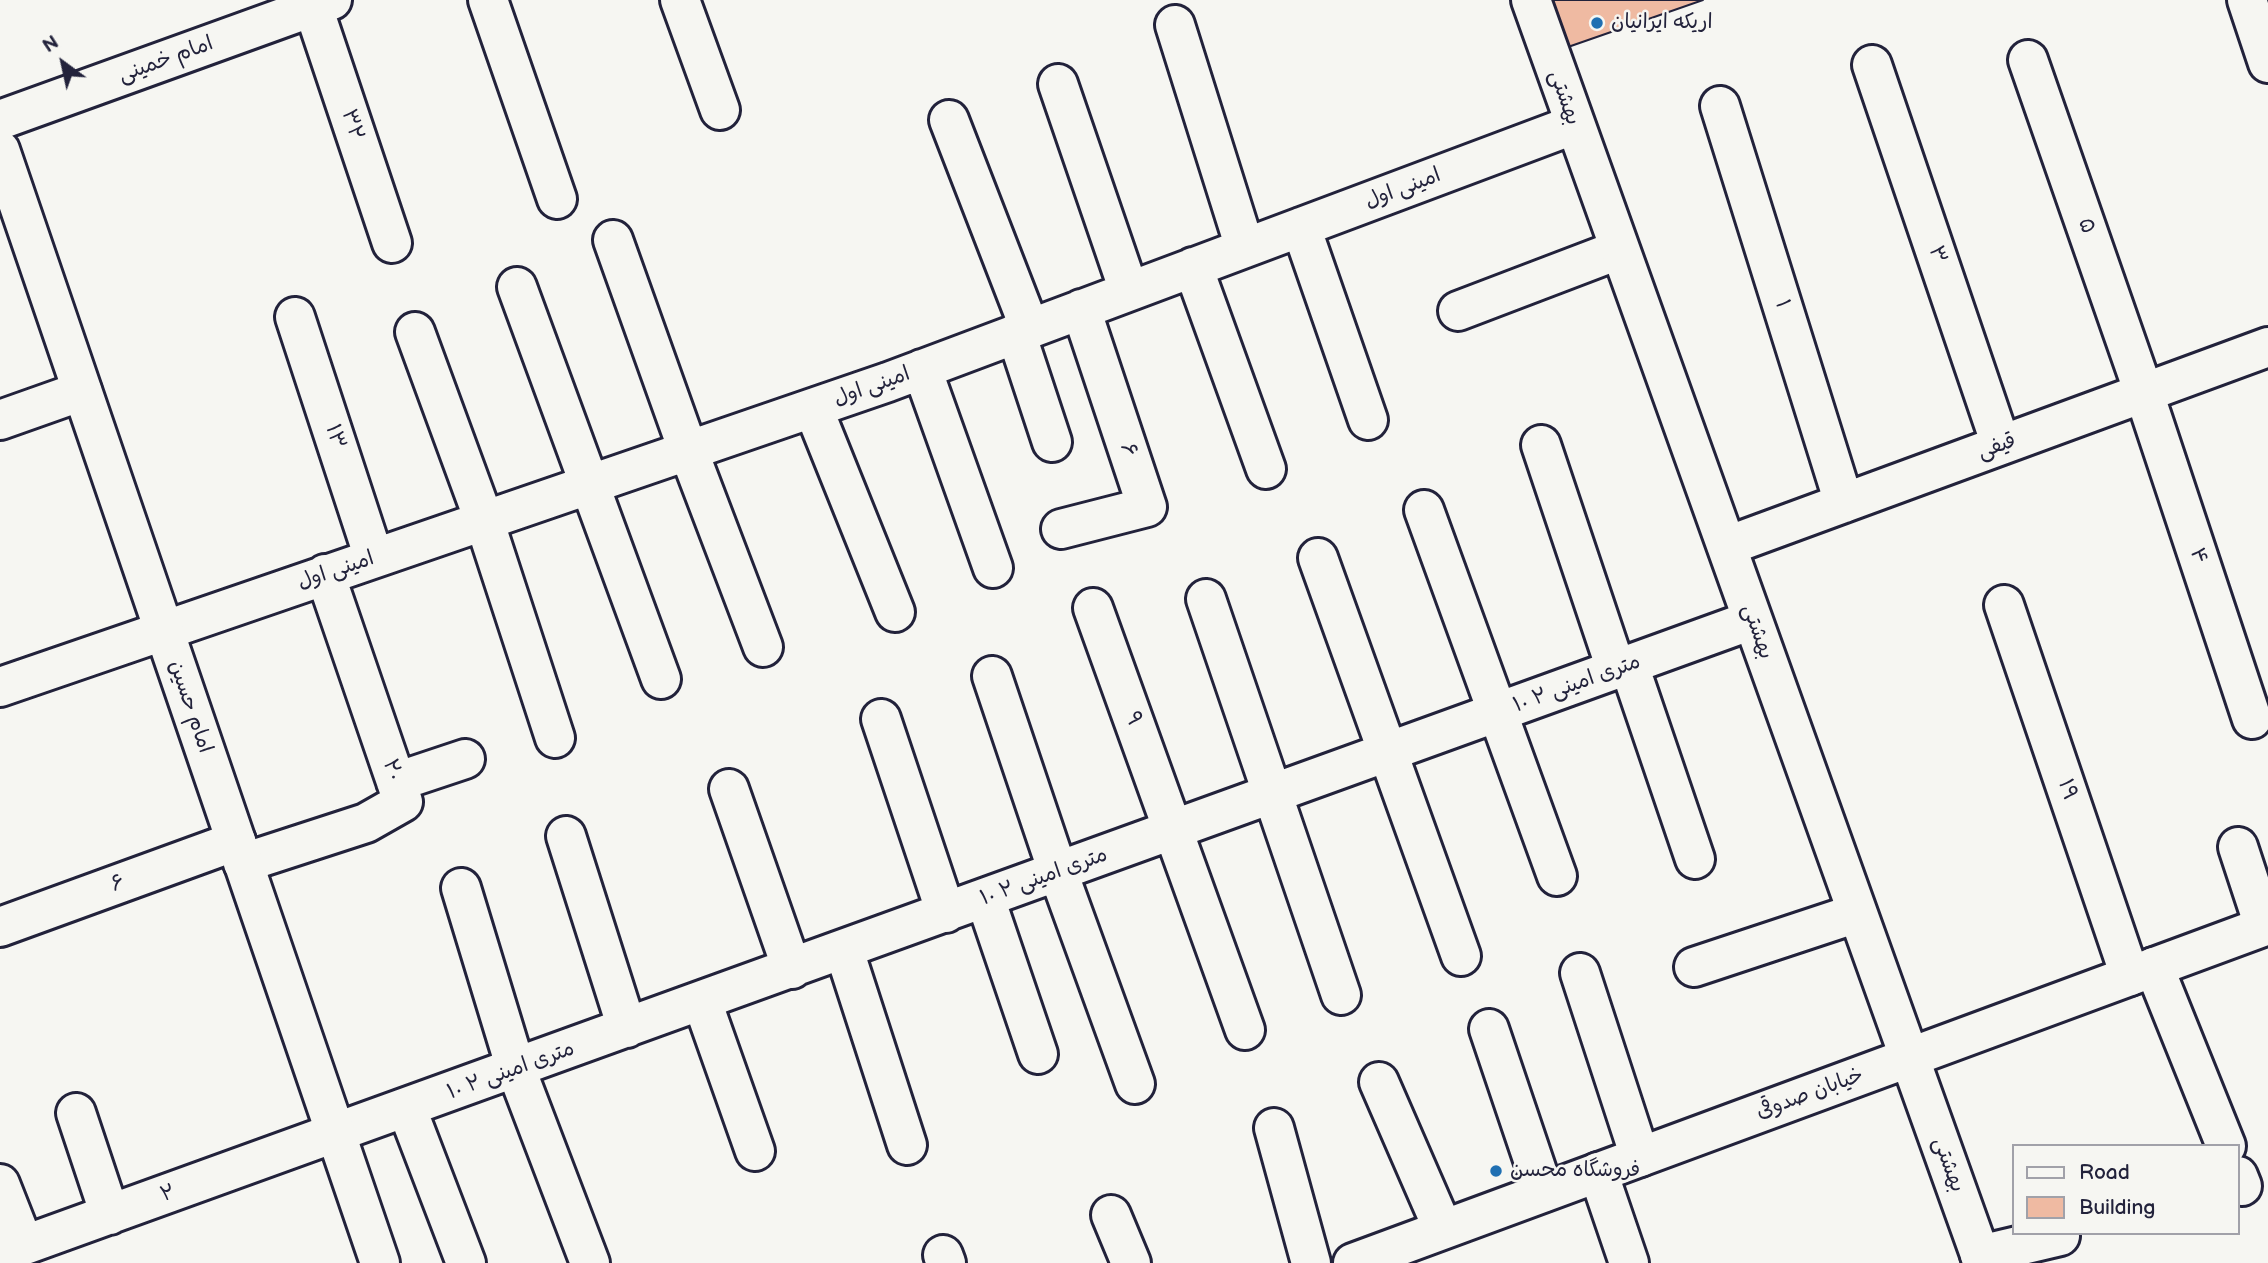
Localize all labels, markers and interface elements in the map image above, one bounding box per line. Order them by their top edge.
place label: اریکه ایرانیان [1611,10,1713,36]
marker: اریکه ایرانیان [1589,15,1605,31]
north arrow [28,28,98,98]
text: N [39,31,64,59]
street label: امام خمینی [115,31,217,89]
street label: بهشتی [1543,67,1585,129]
street label: ۳۲ [335,106,369,144]
street label: امینی اول [1361,163,1445,215]
street label: ۵ [2072,215,2100,237]
street label: ۳ [1922,243,1952,267]
street label: ۱ [1769,297,1795,311]
street label: امینی اول [830,362,914,412]
street label: ۱۳ [319,421,351,453]
street label: قیفی [1974,429,2020,465]
street label: ۶ [1114,440,1142,460]
street label: ۴ [2184,545,2212,567]
street label: امینی اول [294,546,378,596]
street label: بهشتی [1736,601,1778,663]
street label: ۱۰ متری امینی ۲ [1510,649,1644,719]
street label: امام حسین [162,657,218,757]
street label: ۹ [1119,708,1147,730]
street label: ۲۰ [377,756,407,784]
street label: ۱۹ [2052,776,2082,804]
street label: ۱۰ متری امینی ۲ [977,842,1111,912]
street label: ۶ [108,870,128,898]
street label: ۱۰ متری امینی ۲ [444,1036,578,1106]
street label: خیابان صدوقی [1753,1063,1867,1125]
street label: بهشتی [1927,1134,1969,1196]
legend [2012,1144,2240,1235]
place label: فروشگاه محسن [1510,1158,1640,1184]
text: Road [2079,1160,2130,1185]
marker: فروشگاه محسن [1488,1163,1504,1179]
street label: ۲ [157,1180,179,1208]
text: Building [2079,1195,2155,1220]

